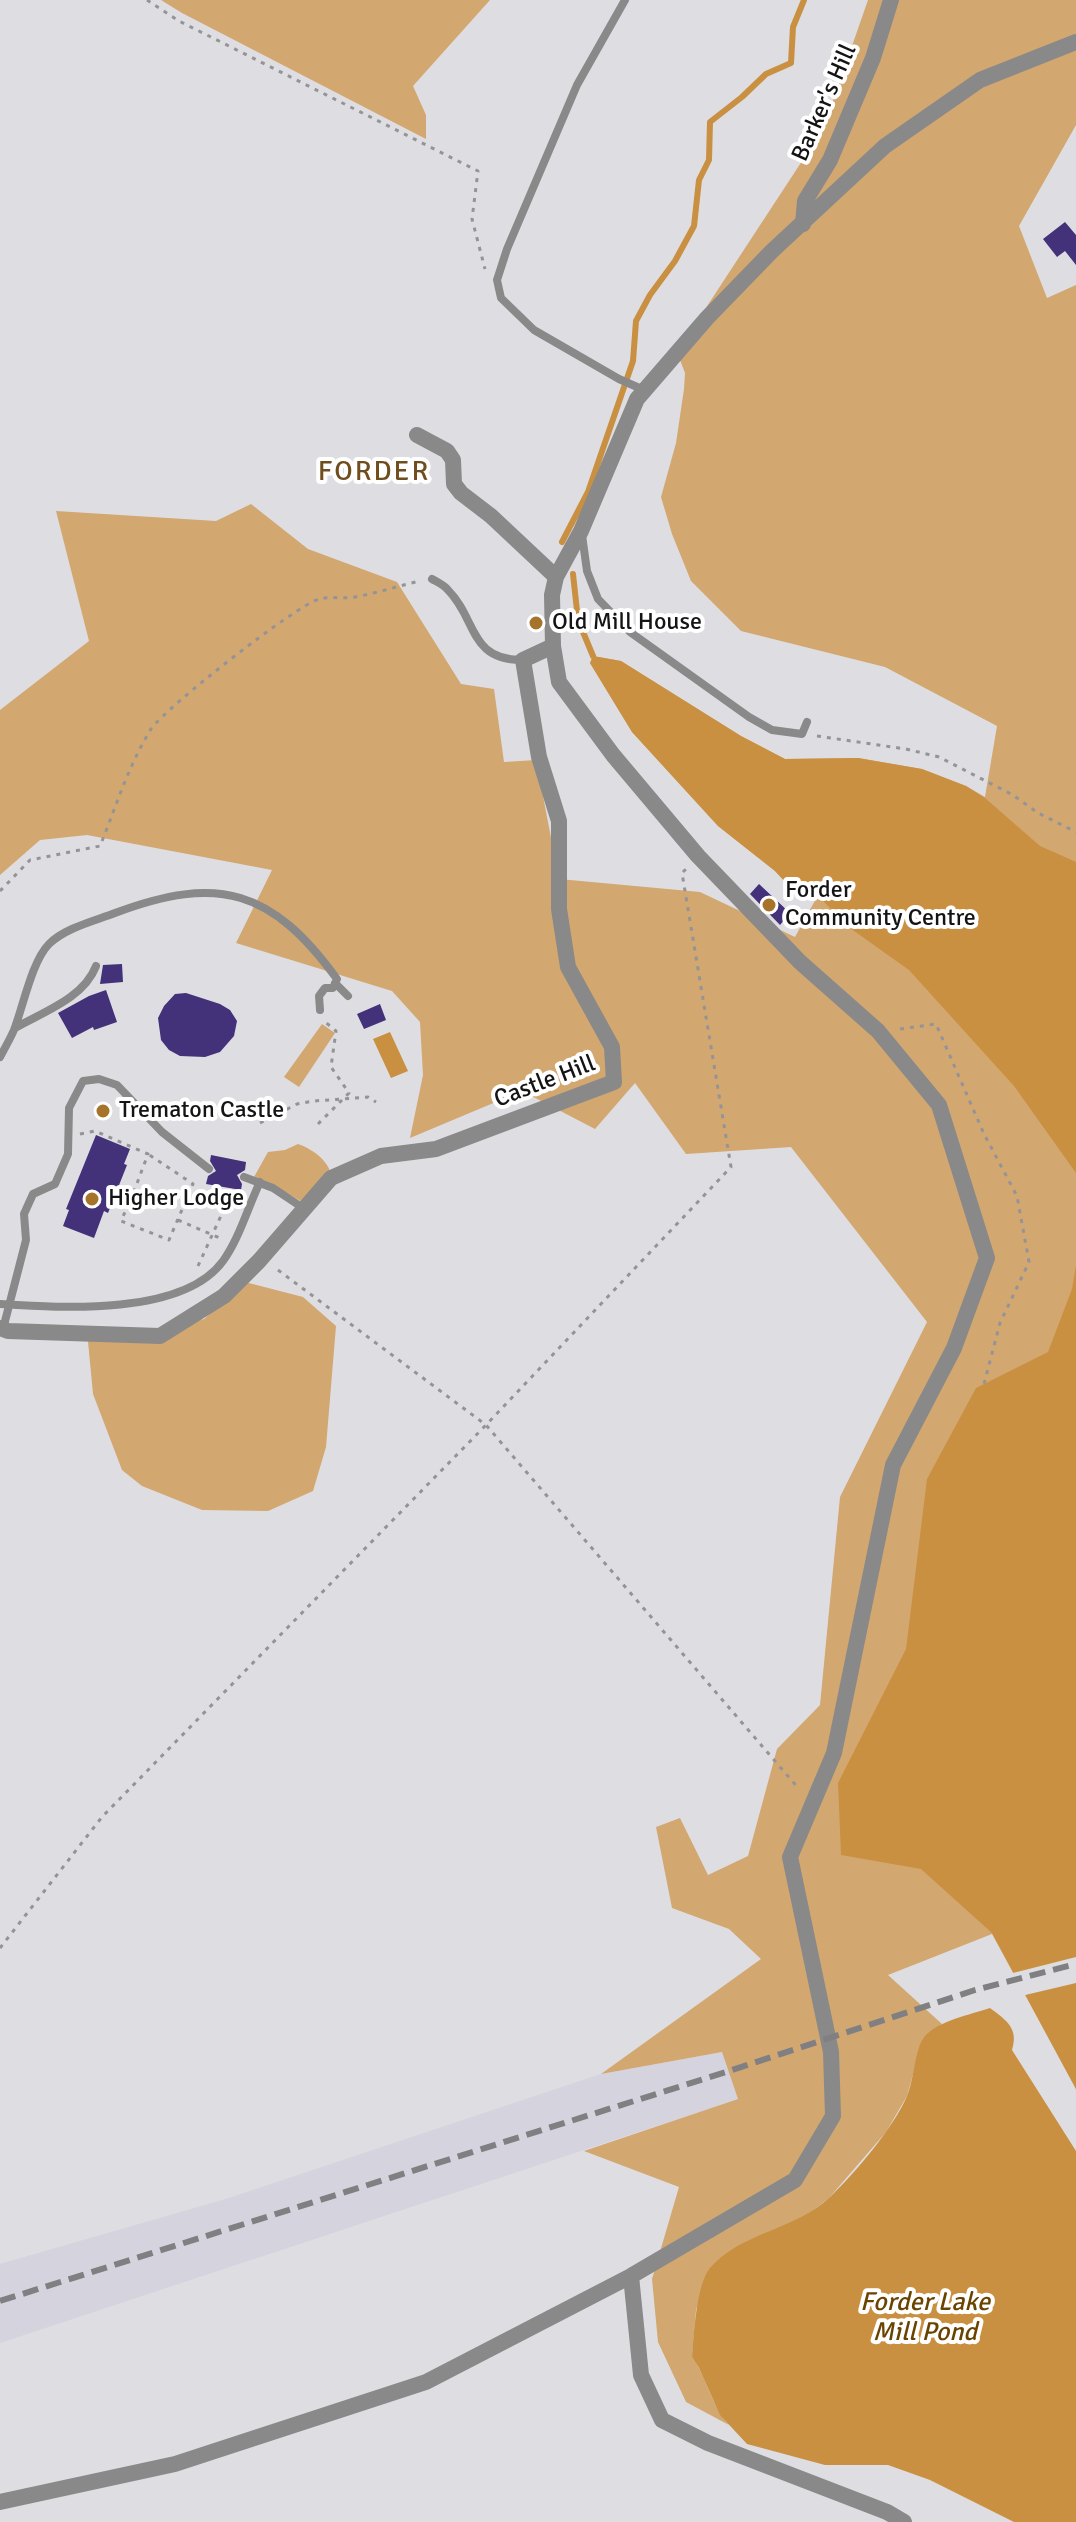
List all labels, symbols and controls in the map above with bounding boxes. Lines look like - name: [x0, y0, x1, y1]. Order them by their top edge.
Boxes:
- street label: Barker's Hill: [786, 40, 864, 166]
- district label: FORDER: [318, 456, 430, 490]
- place label: Old Mill House: [552, 609, 702, 637]
- marker: Old Mill House: [527, 614, 545, 632]
- place label: Forder Community Centre: [785, 877, 976, 933]
- marker: Forder Community Centre: [760, 896, 778, 914]
- street label: Castle Hill: [490, 1050, 600, 1114]
- place label: Trematon Castle: [119, 1097, 284, 1125]
- marker: Trematon Castle: [94, 1102, 112, 1120]
- place label: Higher Lodge: [108, 1185, 244, 1213]
- marker: Higher Lodge: [83, 1190, 101, 1208]
- water label: Forder Lake Mill Pond: [860, 2287, 990, 2348]

